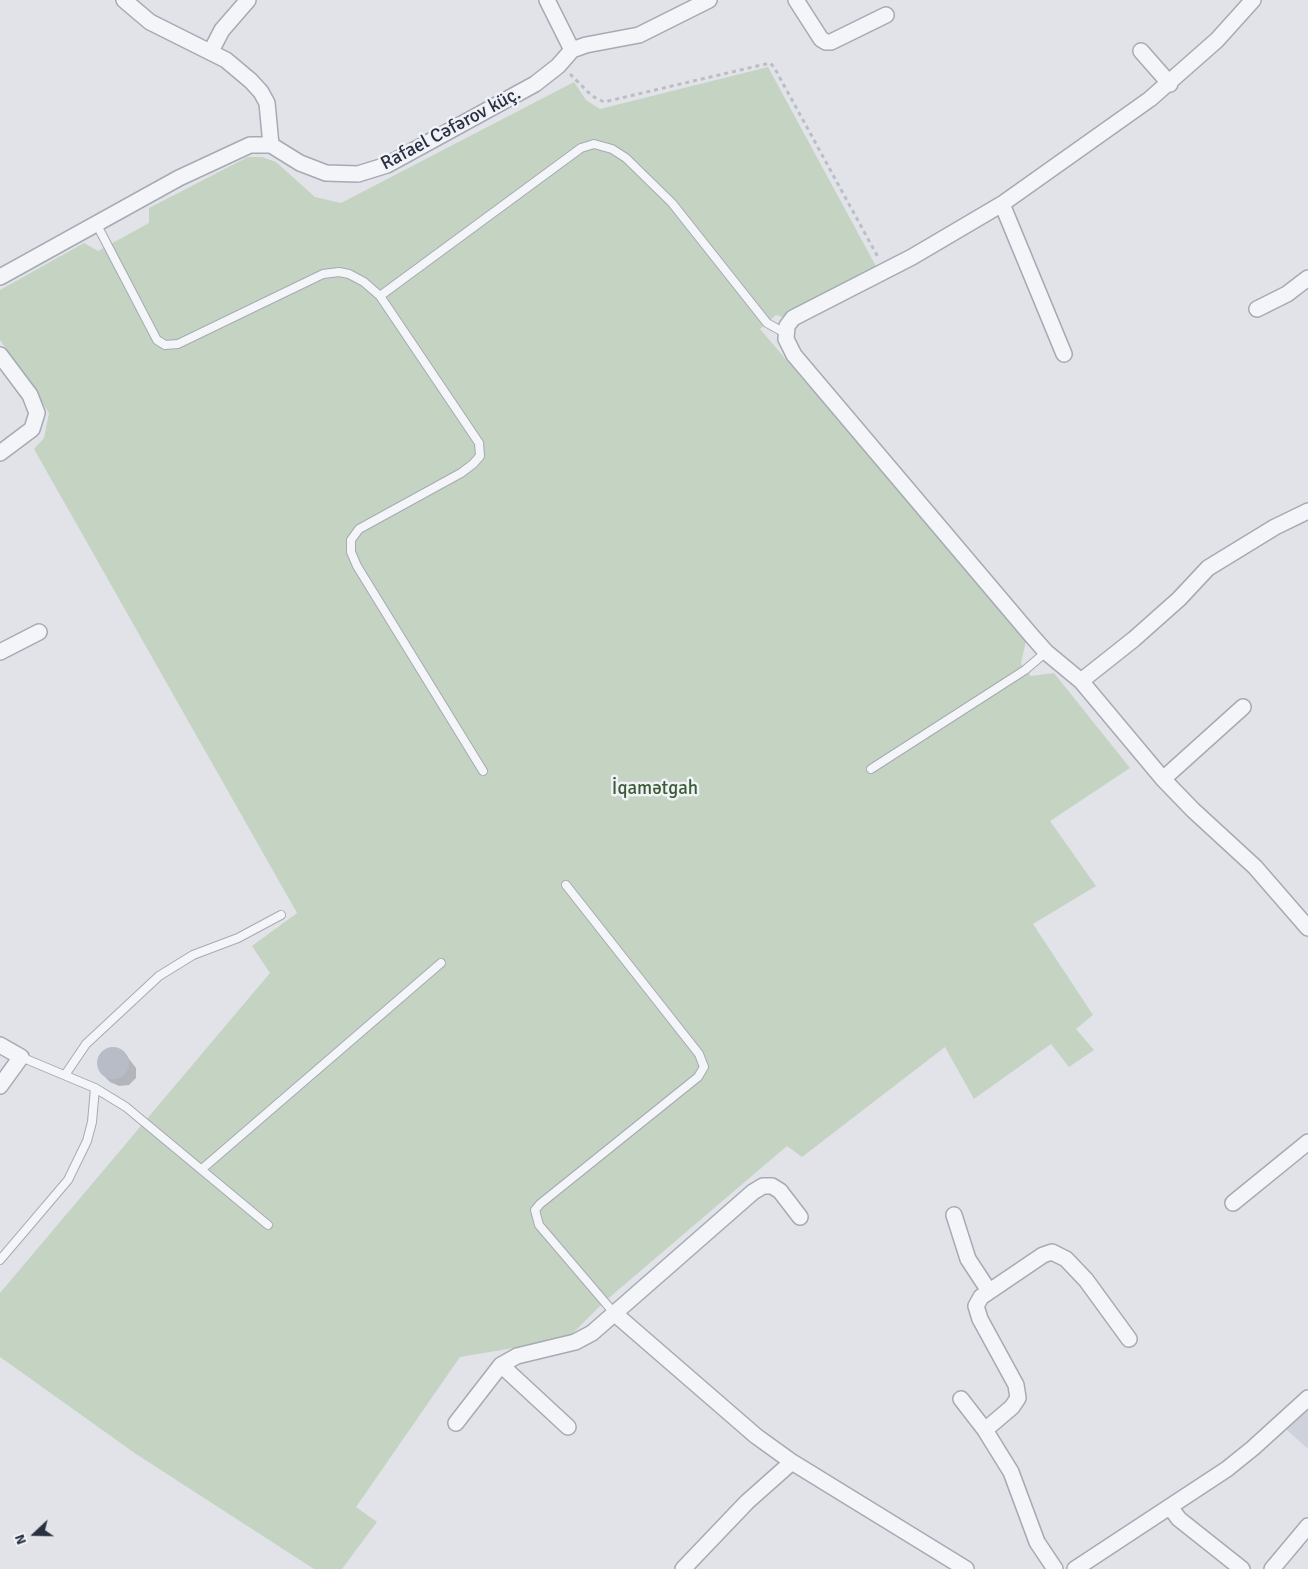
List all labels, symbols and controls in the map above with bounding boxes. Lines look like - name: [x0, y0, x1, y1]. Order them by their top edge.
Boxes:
- street label: Rafael Cəfərov küç.: [377, 82, 525, 176]
- park label: İqamətgah: [612, 778, 698, 800]
- north arrow: [10, 1509, 60, 1559]
- text: N: [11, 1532, 30, 1547]

